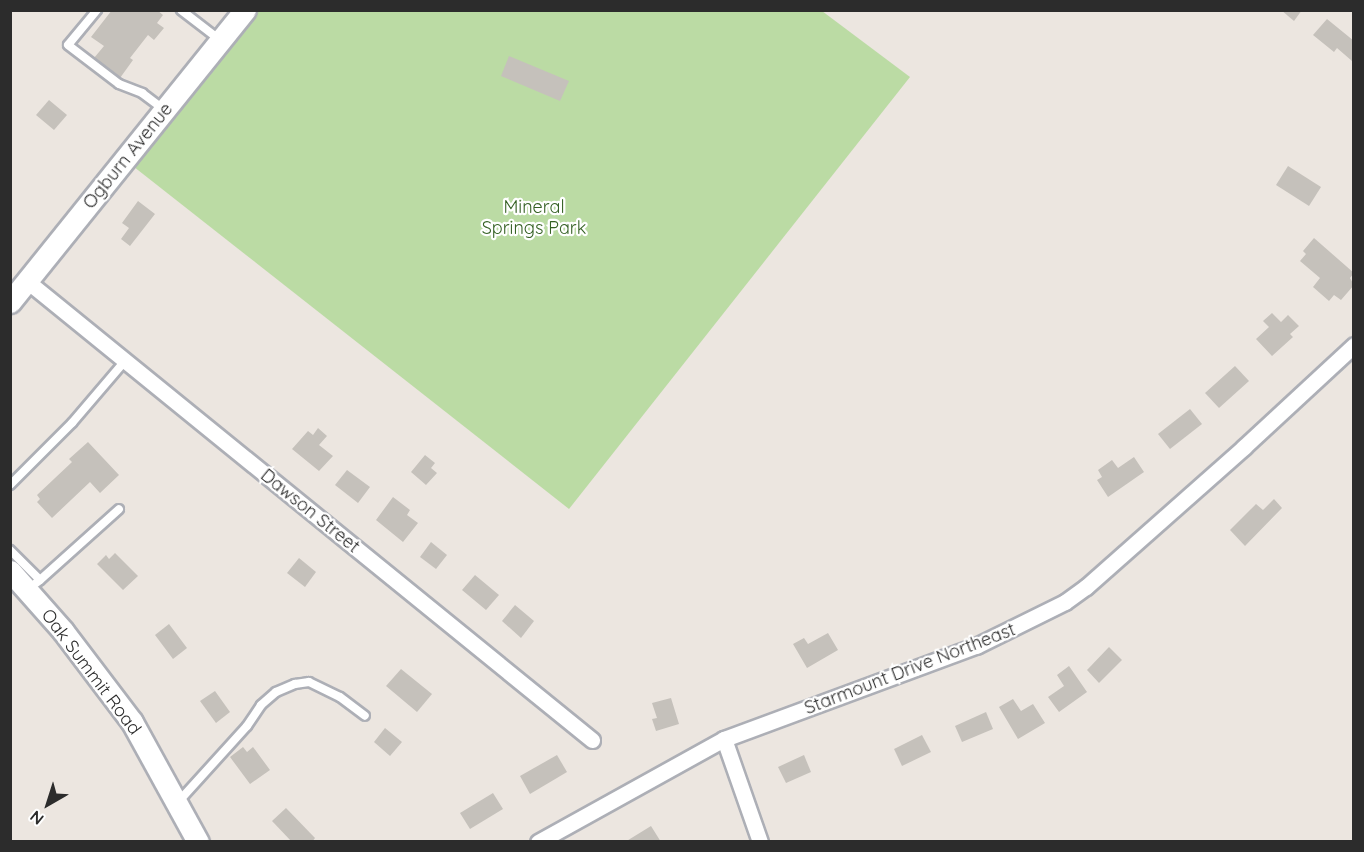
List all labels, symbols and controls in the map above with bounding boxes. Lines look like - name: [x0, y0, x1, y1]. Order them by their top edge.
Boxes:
- street label: Ogburn Avenue: [79, 99, 177, 213]
- park label: Mineral Springs Park: [482, 197, 586, 240]
- street label: Dawson Street: [256, 465, 364, 557]
- street label: Oak Summit Road: [37, 605, 145, 739]
- street label: Starmount Drive Northeast: [801, 619, 1019, 719]
- north arrow: [18, 774, 78, 834]
- text: N: [26, 807, 48, 829]

